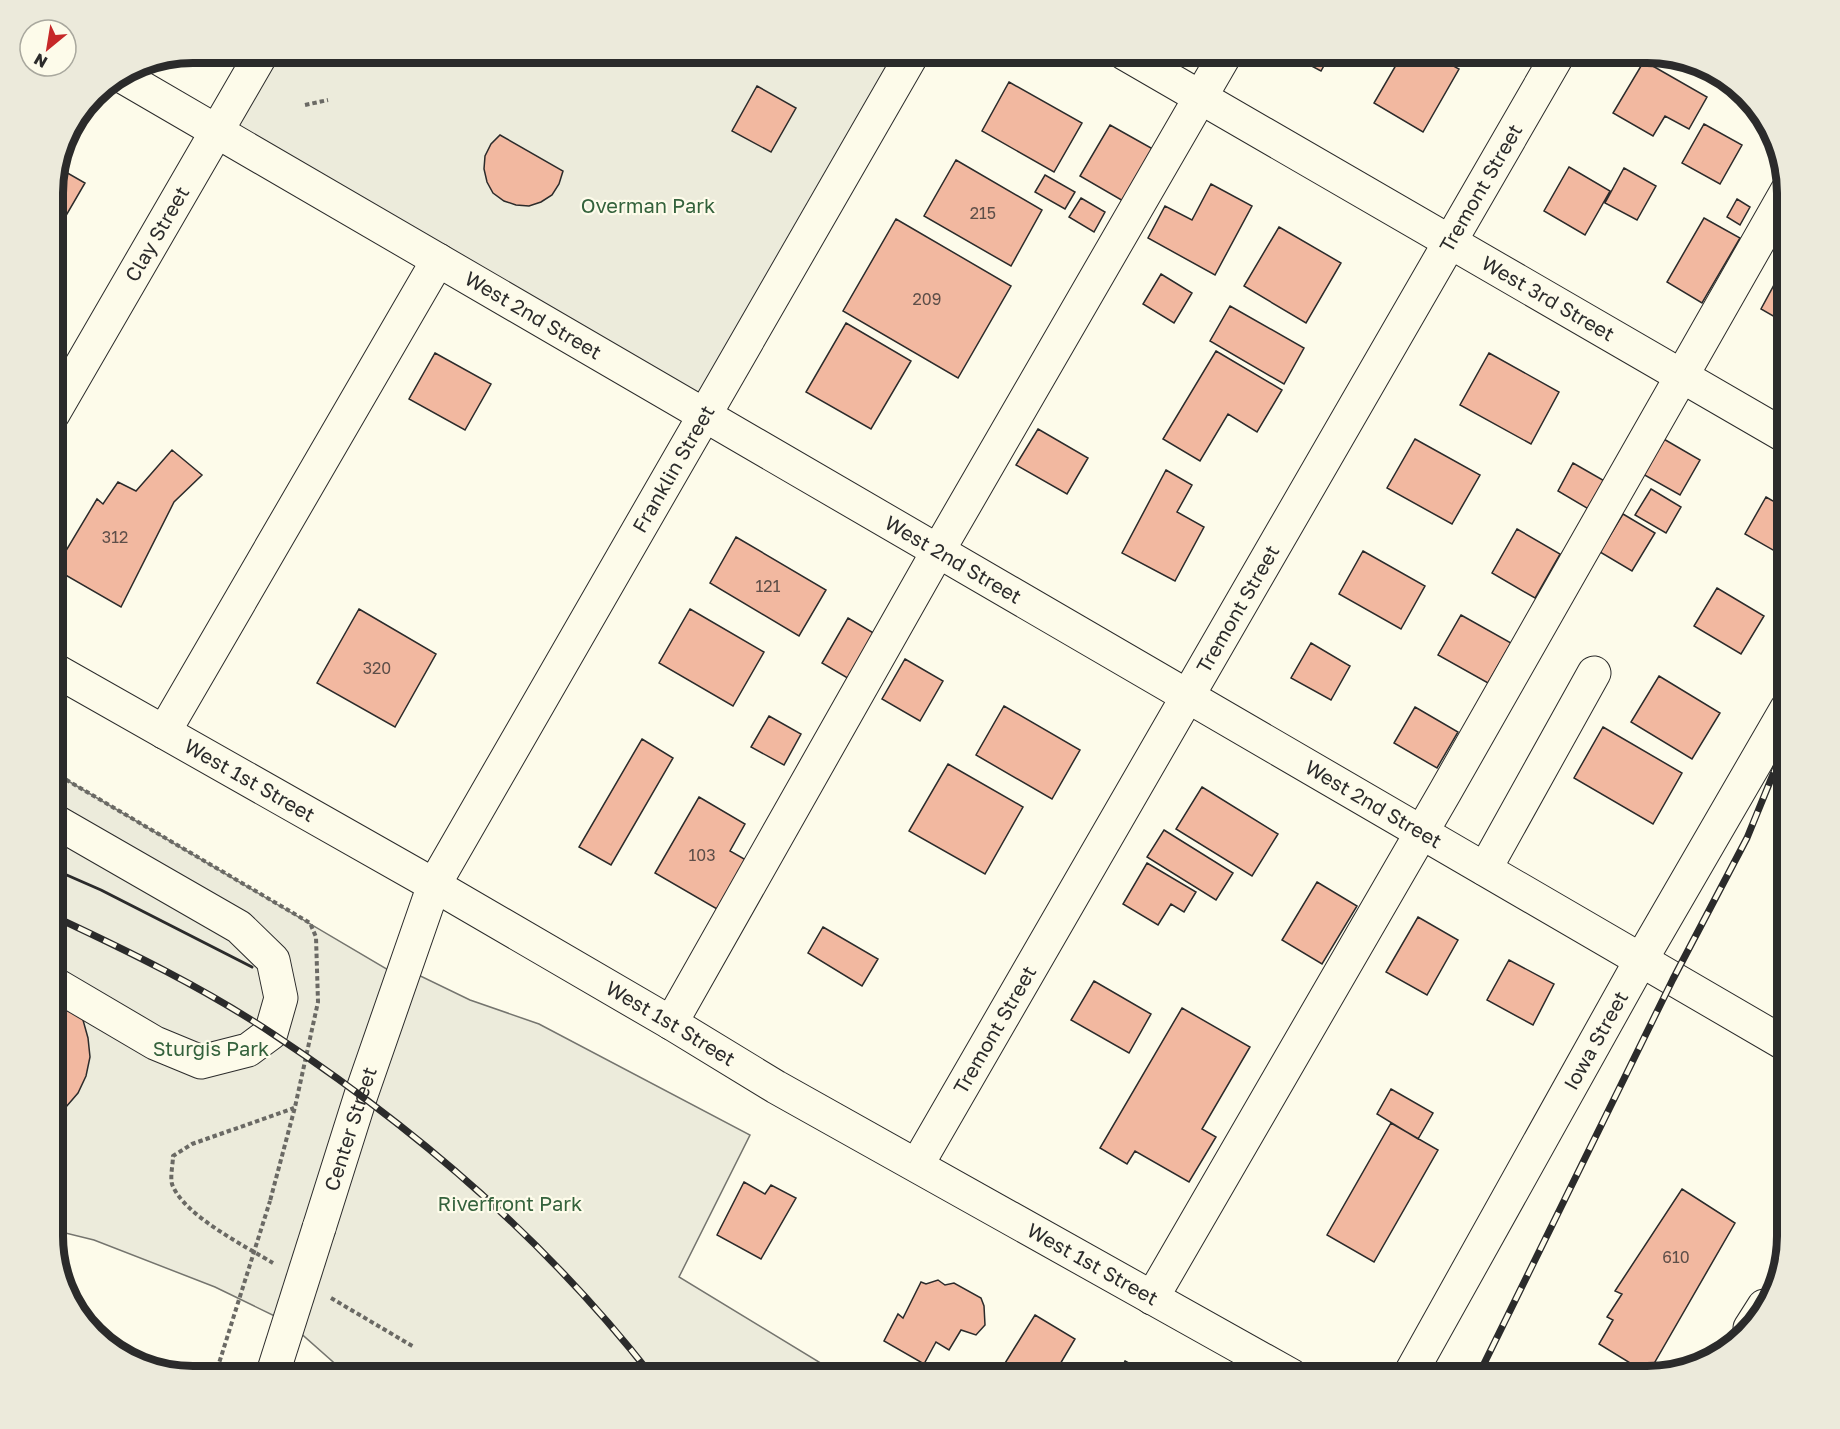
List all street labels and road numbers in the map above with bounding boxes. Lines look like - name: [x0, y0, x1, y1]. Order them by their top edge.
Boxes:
- street label: Tremont Street: [1434, 119, 1526, 256]
- street label: Clay Street: [119, 181, 193, 286]
- street label: West 3rd Street: [1478, 250, 1619, 346]
- street label: West 2nd Street: [461, 265, 606, 364]
- street label: Franklin Street: [627, 401, 719, 536]
- street label: West 2nd Street: [881, 510, 1026, 608]
- street label: Tremont Street: [1191, 540, 1283, 677]
- street label: West 1st Street: [181, 733, 320, 826]
- street label: West 2nd Street: [1301, 754, 1446, 853]
- street label: Tremont Street: [948, 961, 1040, 1098]
- street label: West 1st Street: [602, 975, 740, 1070]
- street label: Iowa Street: [1558, 987, 1632, 1094]
- street label: Center Street: [319, 1063, 381, 1194]
- street label: West 1st Street: [1023, 1217, 1163, 1310]

